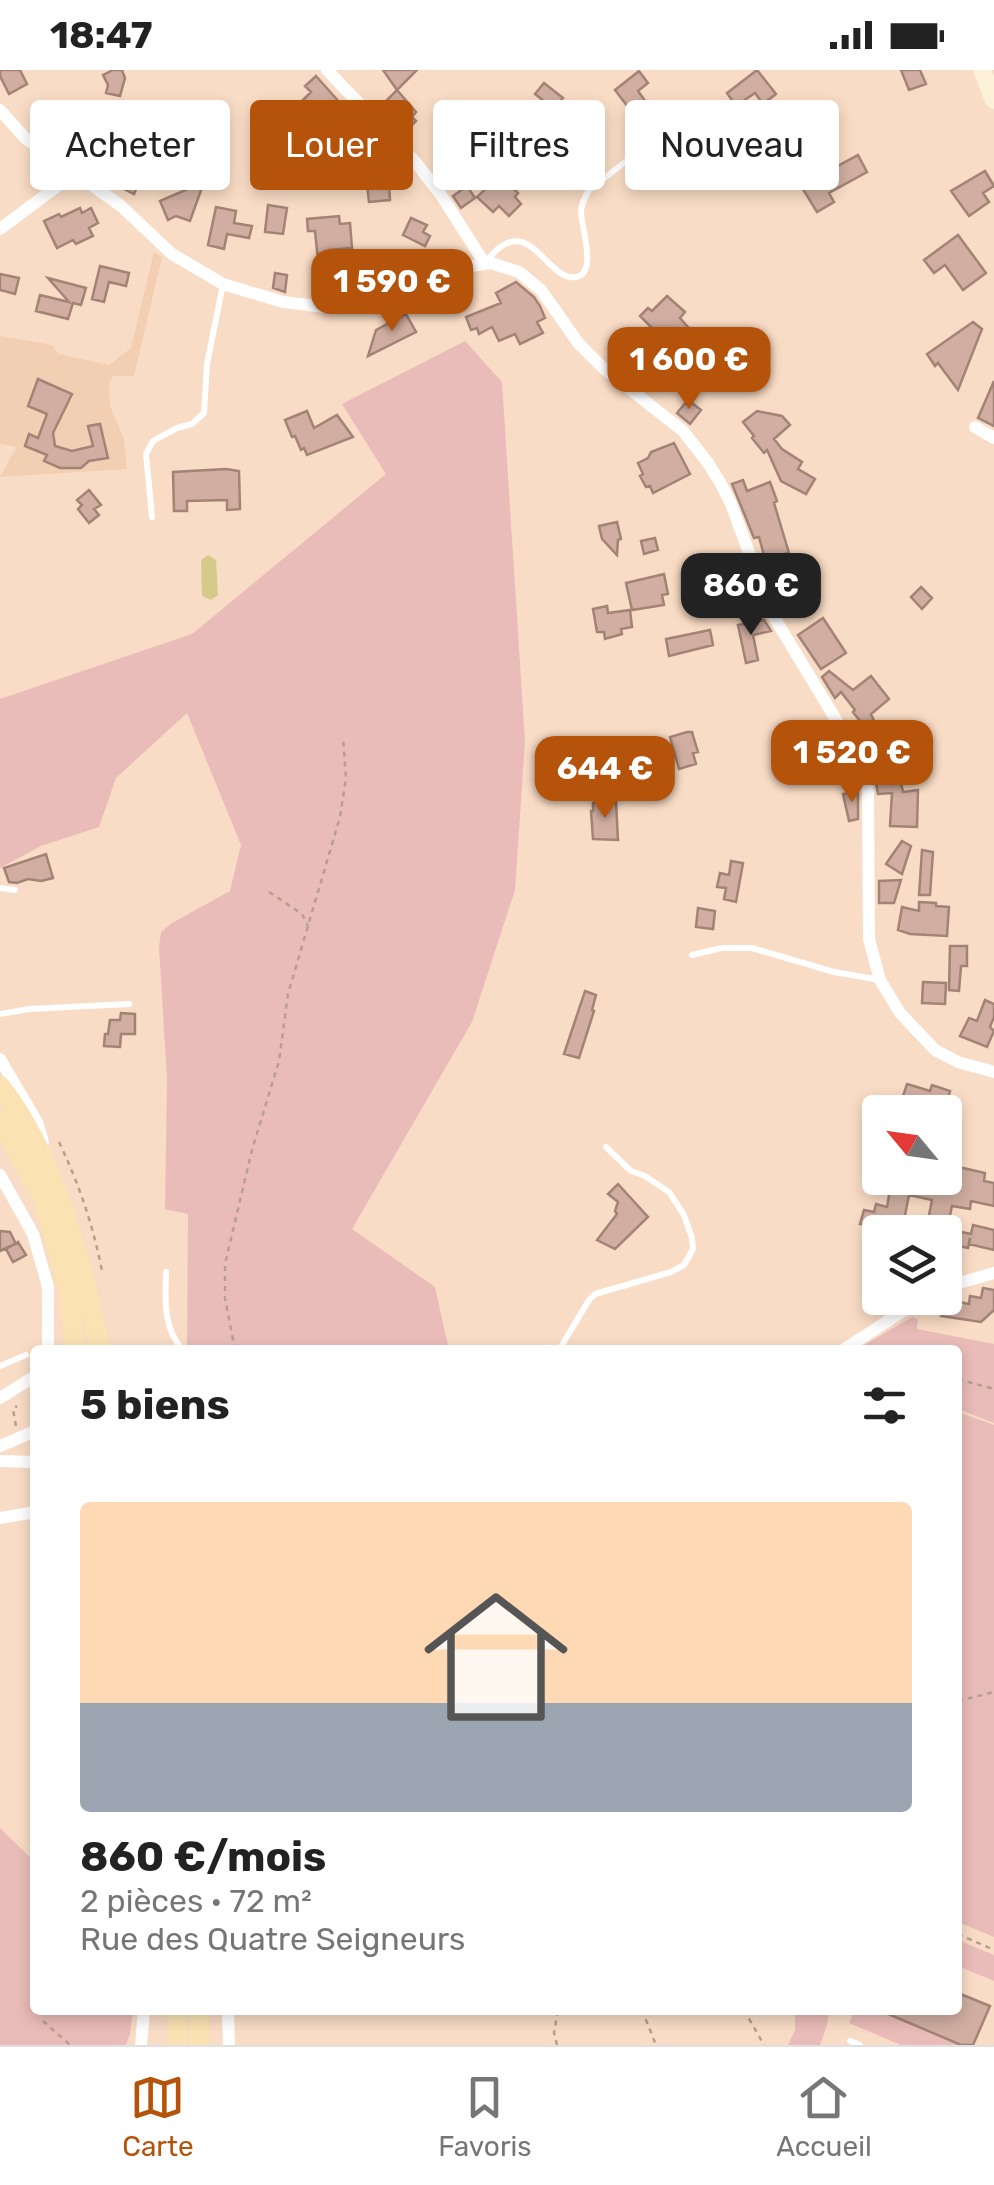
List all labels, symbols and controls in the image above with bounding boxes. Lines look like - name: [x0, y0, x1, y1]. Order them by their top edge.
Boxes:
- text: 18:47: [50, 12, 153, 58]
- chip: Acheter: [30, 100, 230, 190]
- chip: Louer: [250, 100, 413, 190]
- chip: Filtres: [433, 100, 605, 190]
- chip: Nouveau: [625, 100, 839, 190]
- pin: 1 590 €: [300, 249, 484, 334]
- text: 1 590 €: [333, 262, 451, 300]
- pin: 1 600 €: [597, 327, 781, 412]
- text: 1 600 €: [629, 340, 749, 378]
- pin: 860 €: [681, 553, 821, 638]
- text: 860 €: [703, 566, 799, 604]
- pin: 1 520 €: [760, 720, 944, 805]
- text: 1 520 €: [793, 733, 911, 771]
- pin: 644 €: [535, 736, 675, 821]
- text: 644 €: [557, 749, 653, 787]
- north arrow: [862, 1095, 962, 1195]
- map controls: [862, 1095, 962, 1315]
- button: layers: [862, 1215, 962, 1315]
- icon: filters: [857, 1378, 912, 1433]
- text: 5 biens: [80, 1380, 230, 1430]
- icon: home: [406, 1567, 586, 1747]
- text: 860 €/mois: [80, 1832, 326, 1882]
- text: 2 pièces · 72 m²: [80, 1882, 312, 1920]
- text: Rue des Quatre Seigneurs: [80, 1920, 465, 1958]
- tab: Carte: [122, 2070, 194, 2163]
- tab: Favoris: [438, 2070, 532, 2163]
- tab: Accueil: [776, 2070, 872, 2163]

